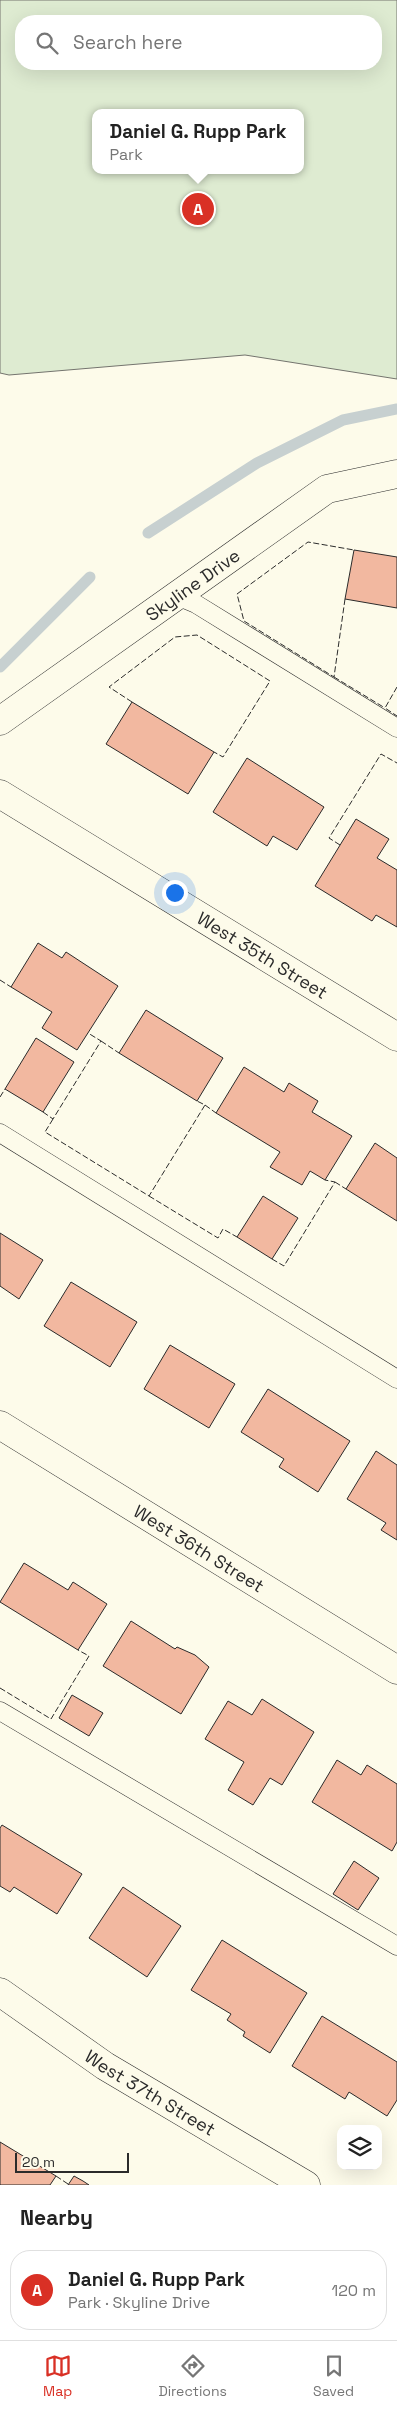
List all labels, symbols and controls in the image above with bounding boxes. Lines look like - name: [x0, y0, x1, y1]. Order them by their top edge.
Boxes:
- search box: [15, 15, 382, 70]
- icon: search: [33, 29, 61, 57]
- text: Search here: [73, 30, 183, 55]
- popup: [92, 109, 304, 174]
- text: Daniel G. Rupp Park: [109, 119, 287, 144]
- text: Park: [109, 144, 143, 165]
- pin: A: [182, 190, 214, 228]
- street label: Skyline Drive: [141, 543, 244, 626]
- your location: [162, 880, 188, 906]
- street label: West 35th Street: [193, 906, 332, 1004]
- street label: West 36th Street: [130, 1499, 269, 1597]
- street label: West 37th Street: [81, 2044, 220, 2140]
- map controls: [337, 2125, 382, 2170]
- button: layers: [337, 2125, 382, 2170]
- scale bar: [15, 2150, 129, 2173]
- text: 20 m: [22, 2153, 55, 2171]
- text: Nearby: [20, 2204, 93, 2231]
- text: Daniel G. Rupp Park: [68, 2267, 245, 2292]
- text: A: [32, 2280, 42, 2301]
- text: 120 m: [332, 2280, 376, 2301]
- text: Park · Skyline Drive: [68, 2292, 210, 2313]
- tab: Map: [43, 2352, 72, 2400]
- tab: Directions: [158, 2352, 227, 2400]
- tab: Saved: [313, 2352, 354, 2400]

